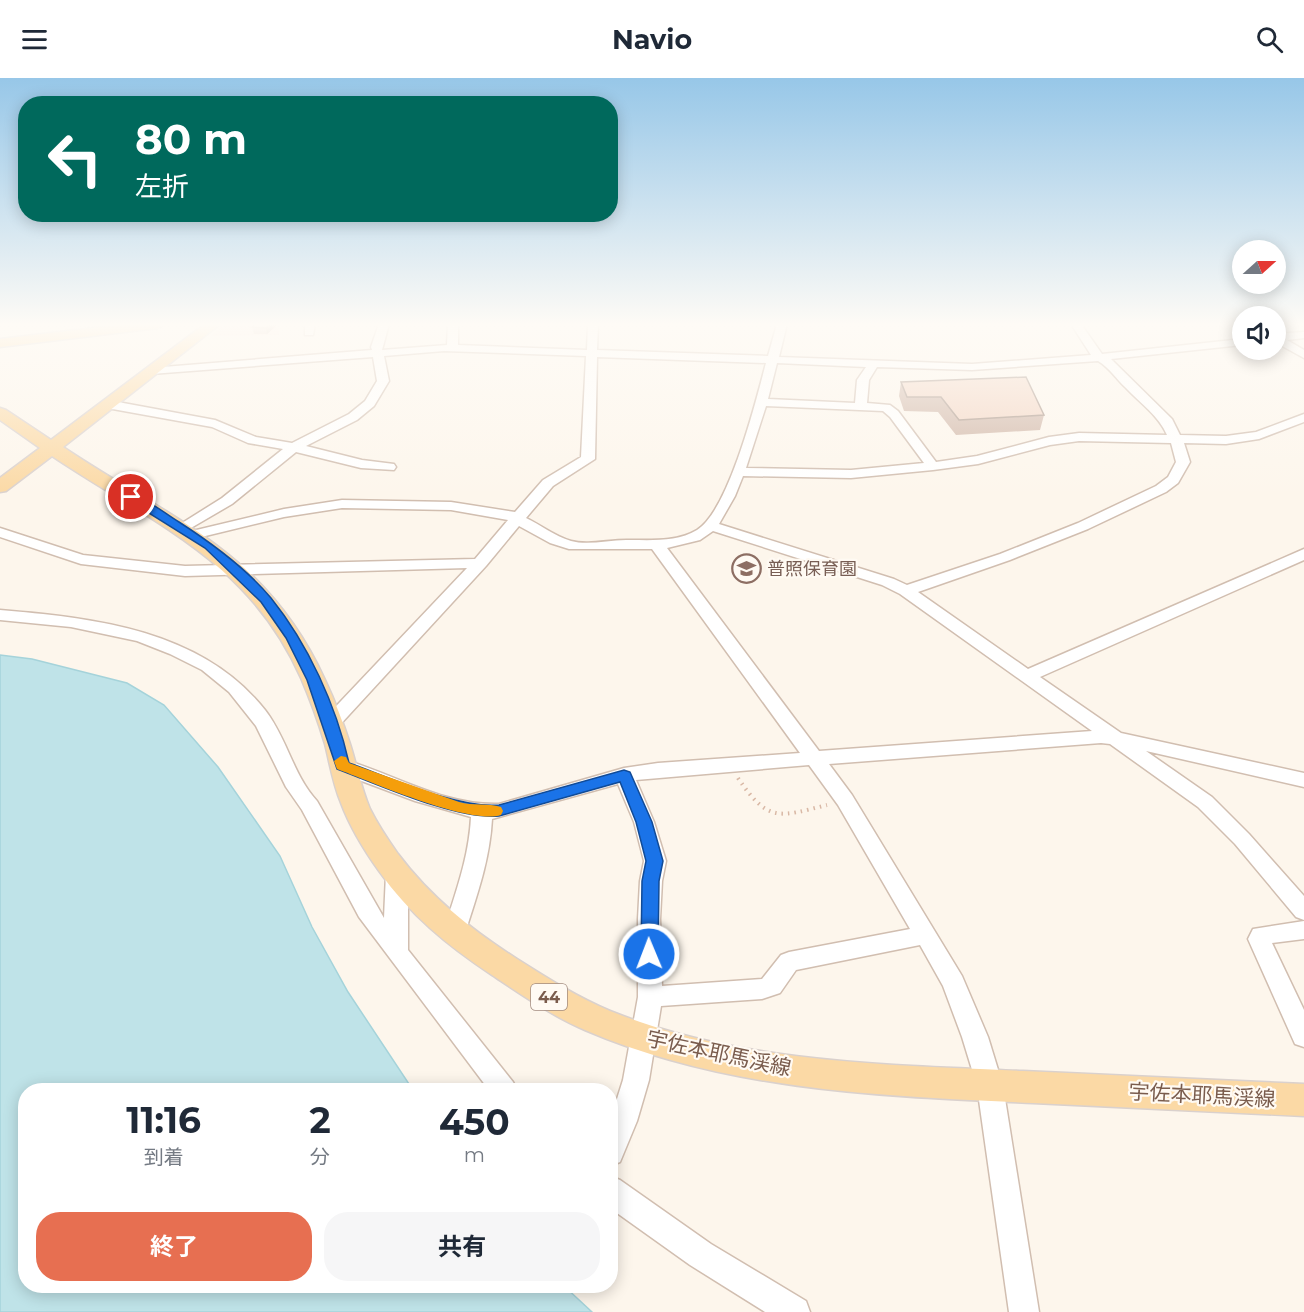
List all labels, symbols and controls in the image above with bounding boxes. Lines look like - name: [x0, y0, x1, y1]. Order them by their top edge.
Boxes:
- icon: menu: [18, 23, 51, 56]
- text: Navio: [612, 23, 692, 56]
- icon: search: [1253, 23, 1286, 56]
- text: 80 m: [135, 113, 247, 165]
- icon: left: [36, 120, 114, 198]
- text: 左折: [135, 170, 189, 203]
- north arrow: [1232, 240, 1286, 294]
- map controls: [1232, 240, 1286, 360]
- button: sound: [1232, 306, 1286, 360]
- pin: [105, 471, 156, 522]
- icon: arrive: [114, 480, 147, 513]
- school or university icon: 普照保育園: [730, 553, 762, 585]
- place label: 普照保育園: [767, 558, 857, 580]
- position arrow: [617, 922, 681, 986]
- road number: 44: [531, 984, 567, 1010]
- street label: 宇佐本耶馬渓線: [645, 1025, 793, 1081]
- street label: 宇佐本耶馬渓線: [1128, 1079, 1276, 1111]
- text: 11:16: [126, 1098, 201, 1142]
- text: 2: [309, 1098, 331, 1142]
- text: 450: [439, 1100, 510, 1144]
- text: m: [464, 1143, 485, 1167]
- text: 到着: [144, 1145, 184, 1169]
- text: 分: [310, 1145, 330, 1169]
- button: 終了: [36, 1212, 312, 1281]
- button: 共有: [324, 1212, 600, 1281]

